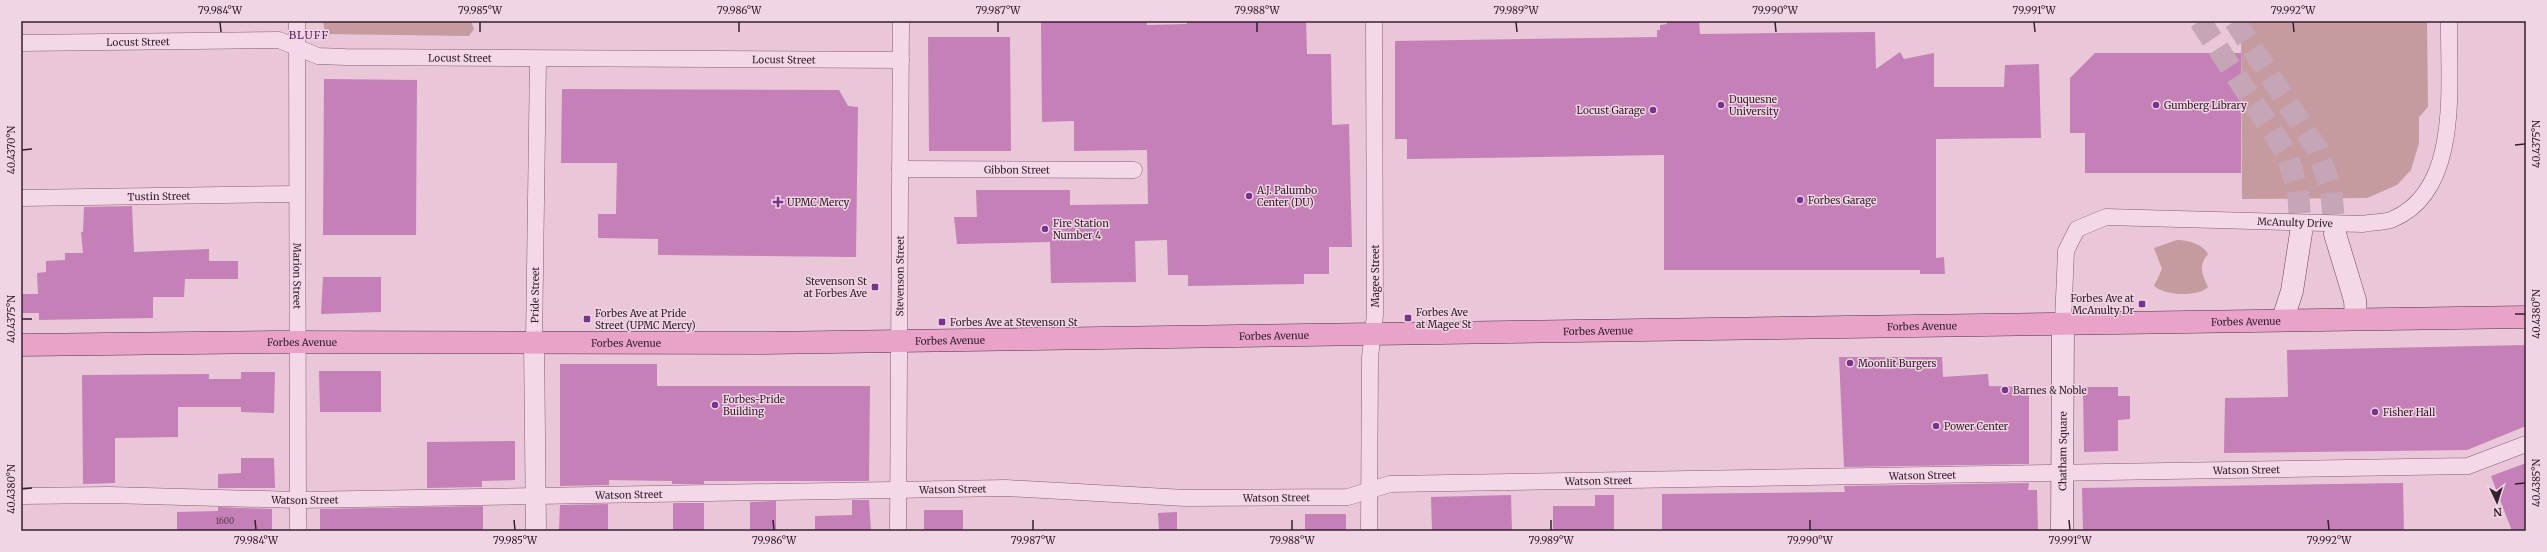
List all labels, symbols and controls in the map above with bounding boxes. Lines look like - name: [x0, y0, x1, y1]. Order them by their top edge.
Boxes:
- text: 79.984°W: [198, 4, 243, 17]
- text: 79.985°W: [458, 4, 503, 17]
- text: 79.986°W: [717, 4, 762, 17]
- text: 79.987°W: [976, 4, 1021, 17]
- text: 79.988°W: [1235, 4, 1280, 17]
- text: 79.989°W: [1494, 4, 1539, 17]
- text: 79.990°W: [1752, 4, 1799, 17]
- text: 79.991°W: [2013, 4, 2056, 17]
- text: 79.992°W: [2271, 4, 2316, 17]
- district label: BLUFF: [289, 28, 329, 42]
- street label: Locust Street: [106, 35, 170, 49]
- street label: Locust Street: [428, 51, 492, 65]
- street label: Locust Street: [752, 53, 816, 67]
- place label: Duquesne University: [1729, 93, 1779, 118]
- place label: Gumberg Library: [2164, 99, 2247, 112]
- marker: Duquesne University: [1716, 100, 1726, 110]
- marker: Gumberg Library: [2151, 100, 2161, 110]
- place label: Locust Garage: [1577, 104, 1645, 117]
- marker: Locust Garage: [1648, 105, 1658, 115]
- text: 40.4375°N: [2530, 120, 2543, 168]
- text: 40.4370°N: [5, 125, 18, 174]
- street label: Gibbon Street: [984, 163, 1050, 177]
- place label: A.J. Palumbo Center (DU): [1256, 184, 1317, 209]
- street label: Tustin Street: [127, 190, 191, 203]
- marker: A.J. Palumbo Center (DU): [1244, 191, 1254, 201]
- place label: Forbes Garage: [1808, 194, 1876, 207]
- marker: Forbes Garage: [1795, 195, 1805, 205]
- marker: UPMC Mercy: [772, 196, 784, 208]
- place label: UPMC Mercy: [787, 196, 850, 209]
- street label: McAnulty Drive: [2257, 215, 2333, 230]
- place label: Fire Station Number 4: [1053, 217, 1109, 242]
- marker: Fire Station Number 4: [1040, 224, 1050, 234]
- street label: Stevenson Street: [893, 235, 907, 316]
- street label: Marion Street: [290, 243, 304, 309]
- street label: Magee Street: [1369, 245, 1382, 307]
- street label: Pride Street: [528, 267, 542, 323]
- place label: Stevenson St at Forbes Ave: [803, 275, 867, 300]
- marker: Stevenson St at Forbes Ave: [870, 282, 880, 292]
- text: 40.4380°N: [2530, 289, 2543, 339]
- place label: Forbes Ave at McAnulty Dr: [2070, 292, 2134, 317]
- text: 40.4375°N: [5, 295, 18, 343]
- marker: Forbes Ave at McAnulty Dr: [2137, 299, 2147, 309]
- place label: Forbes Ave at Magee St: [1416, 306, 1472, 331]
- place label: Forbes Ave at Pride Street (UPMC Mercy): [595, 307, 695, 332]
- marker: Forbes Ave at Magee St: [1403, 313, 1413, 323]
- marker: Forbes Ave at Pride Street (UPMC Mercy): [582, 314, 592, 324]
- street label: Forbes Avenue: [2211, 315, 2281, 329]
- place label: Forbes Ave at Stevenson St: [950, 316, 1078, 329]
- marker: Forbes Ave at Stevenson St: [937, 317, 947, 327]
- street label: Forbes Avenue: [1887, 319, 1957, 333]
- street label: Forbes Avenue: [1563, 324, 1633, 338]
- street label: Forbes Avenue: [1239, 329, 1309, 343]
- street label: Forbes Avenue: [915, 334, 985, 348]
- street label: Forbes Avenue: [267, 336, 337, 349]
- street label: Forbes Avenue: [591, 337, 661, 350]
- place label: Moonlit Burgers: [1858, 357, 1937, 370]
- marker: Moonlit Burgers: [1845, 358, 1855, 368]
- place label: Barnes & Noble: [2013, 384, 2087, 397]
- marker: Barnes & Noble: [2000, 385, 2010, 395]
- place label: Forbes-Pride Building: [723, 393, 785, 418]
- marker: Forbes-Pride Building: [710, 400, 720, 410]
- place label: Fisher Hall: [2383, 406, 2435, 419]
- marker: Fisher Hall: [2370, 407, 2380, 417]
- street label: Chatham Square: [2056, 411, 2070, 491]
- place label: Power Center: [1944, 420, 2009, 433]
- marker: Power Center: [1931, 421, 1941, 431]
- text: 40.4385°N: [2530, 459, 2543, 507]
- street label: Watson Street: [2212, 463, 2280, 477]
- text: 40.4380°N: [5, 464, 18, 514]
- street label: Watson Street: [1888, 469, 1956, 483]
- street label: Watson Street: [1564, 474, 1632, 488]
- street label: Watson Street: [918, 482, 987, 496]
- north arrow: [2477, 482, 2517, 522]
- street label: Watson Street: [594, 488, 663, 502]
- street label: Watson Street: [1242, 491, 1310, 505]
- street label: Watson Street: [270, 493, 339, 507]
- text: N: [2493, 505, 2503, 519]
- house number: 1600: [216, 516, 234, 526]
- text: 79.984°W: [234, 534, 279, 547]
- text: 79.985°W: [493, 534, 538, 547]
- text: 79.986°W: [752, 534, 797, 547]
- text: 79.987°W: [1011, 534, 1056, 547]
- text: 79.988°W: [1270, 534, 1315, 547]
- text: 79.989°W: [1529, 534, 1574, 547]
- text: 79.990°W: [1787, 534, 1834, 547]
- text: 79.991°W: [2049, 534, 2092, 547]
- text: 79.992°W: [2307, 534, 2352, 547]

